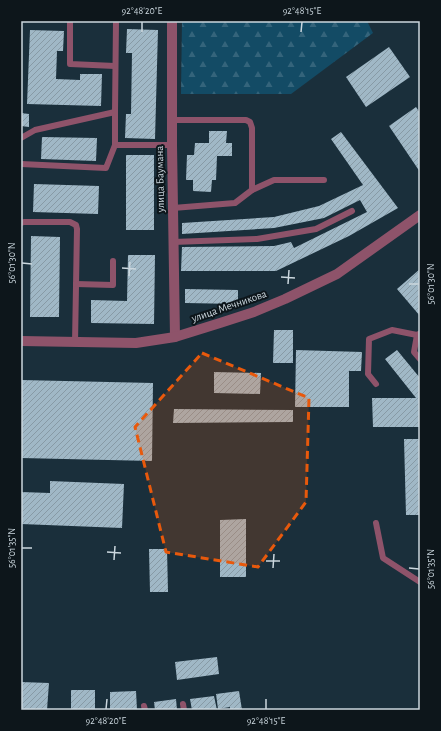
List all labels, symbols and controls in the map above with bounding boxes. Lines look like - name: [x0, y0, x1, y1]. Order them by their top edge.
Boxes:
- text: 92°48'20"E: [122, 6, 163, 16]
- text: 92°48'15"E: [283, 6, 321, 16]
- street label: улица Баумана: [154, 146, 166, 213]
- text: 56°01'30"N: [7, 242, 17, 284]
- text: 56°01'30"N: [426, 263, 436, 305]
- street label: улица Мечникова: [189, 288, 268, 324]
- text: 56°01'35"N: [7, 528, 17, 568]
- text: 56°01'35"N: [426, 549, 436, 589]
- text: 92°48'20"E: [86, 716, 127, 726]
- text: 92°48'15"E: [247, 716, 285, 726]

